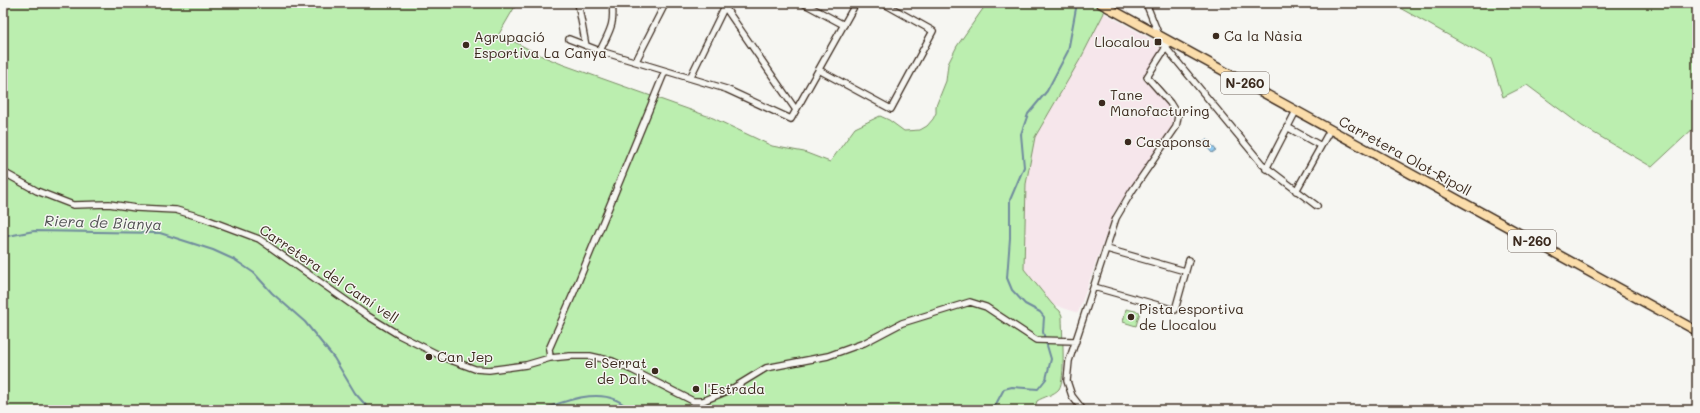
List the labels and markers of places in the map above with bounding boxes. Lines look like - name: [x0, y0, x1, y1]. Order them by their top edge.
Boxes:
- place label: Ca la Nàsia: [1224, 26, 1303, 45]
- place label: Agrupació Esportiva La Canya: [474, 27, 607, 62]
- marker: Ca la Nàsia: [1211, 31, 1221, 41]
- place label: Llocalou: [1094, 32, 1150, 51]
- marker: Llocalou: [1153, 37, 1163, 47]
- marker: Agrupació Esportiva La Canya: [461, 40, 471, 50]
- place label: Tane Manofacturing: [1110, 85, 1209, 120]
- marker: Tane Manofacturing: [1097, 98, 1107, 108]
- place label: Casaponsa: [1136, 132, 1210, 151]
- marker: Casaponsa: [1123, 137, 1133, 147]
- place label: Pista esportiva de Llocalou: [1139, 299, 1244, 334]
- marker: Pista esportiva de Llocalou: [1126, 312, 1136, 322]
- place label: Can Jep: [437, 347, 493, 366]
- marker: Can Jep: [424, 352, 434, 362]
- place label: el Serrat de Dalt: [585, 353, 647, 388]
- marker: el Serrat de Dalt: [650, 366, 660, 376]
- place label: l'Estrada: [704, 379, 765, 398]
- marker: l'Estrada: [691, 384, 701, 394]

